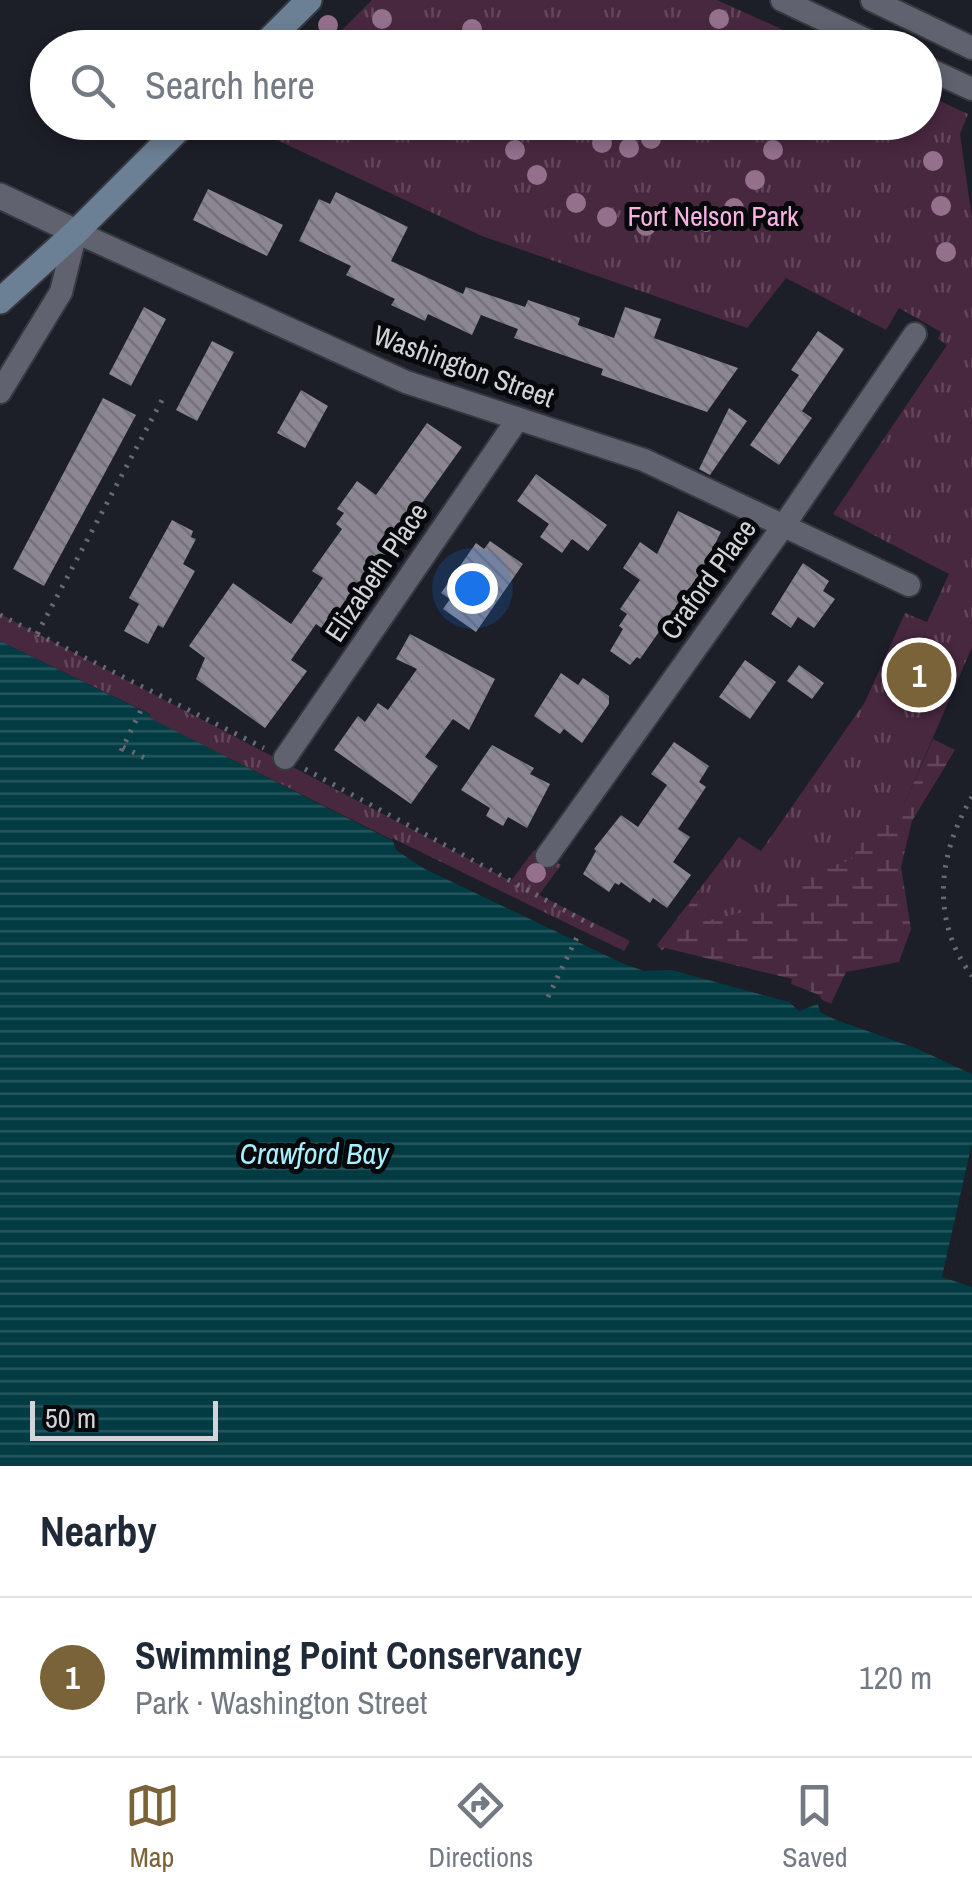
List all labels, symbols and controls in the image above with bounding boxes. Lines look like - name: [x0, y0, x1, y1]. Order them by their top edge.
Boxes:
- search box: [30, 30, 942, 140]
- icon: search: [65, 58, 120, 113]
- text: Search here: [145, 60, 315, 111]
- park label: Fort Nelson Park: [627, 197, 799, 235]
- street label: Washington Street: [369, 316, 559, 416]
- street label: Elizabeth Place: [316, 495, 436, 649]
- street label: Craford Place: [651, 511, 765, 647]
- your location: [447, 563, 498, 614]
- pin: 1: [886, 638, 952, 712]
- water label: Crawford Bay: [239, 1133, 390, 1173]
- scale bar: [30, 1396, 218, 1440]
- text: 50 m: [45, 1399, 96, 1437]
- text: Nearby: [40, 1503, 157, 1559]
- text: Swimming Point Conservancy: [135, 1630, 582, 1681]
- text: 1: [65, 1656, 80, 1699]
- text: 120 m: [859, 1656, 932, 1699]
- text: Park · Washington Street: [135, 1681, 427, 1724]
- tab: Map: [125, 1778, 180, 1876]
- tab: Directions: [429, 1778, 533, 1876]
- tab: Saved: [782, 1778, 847, 1876]

